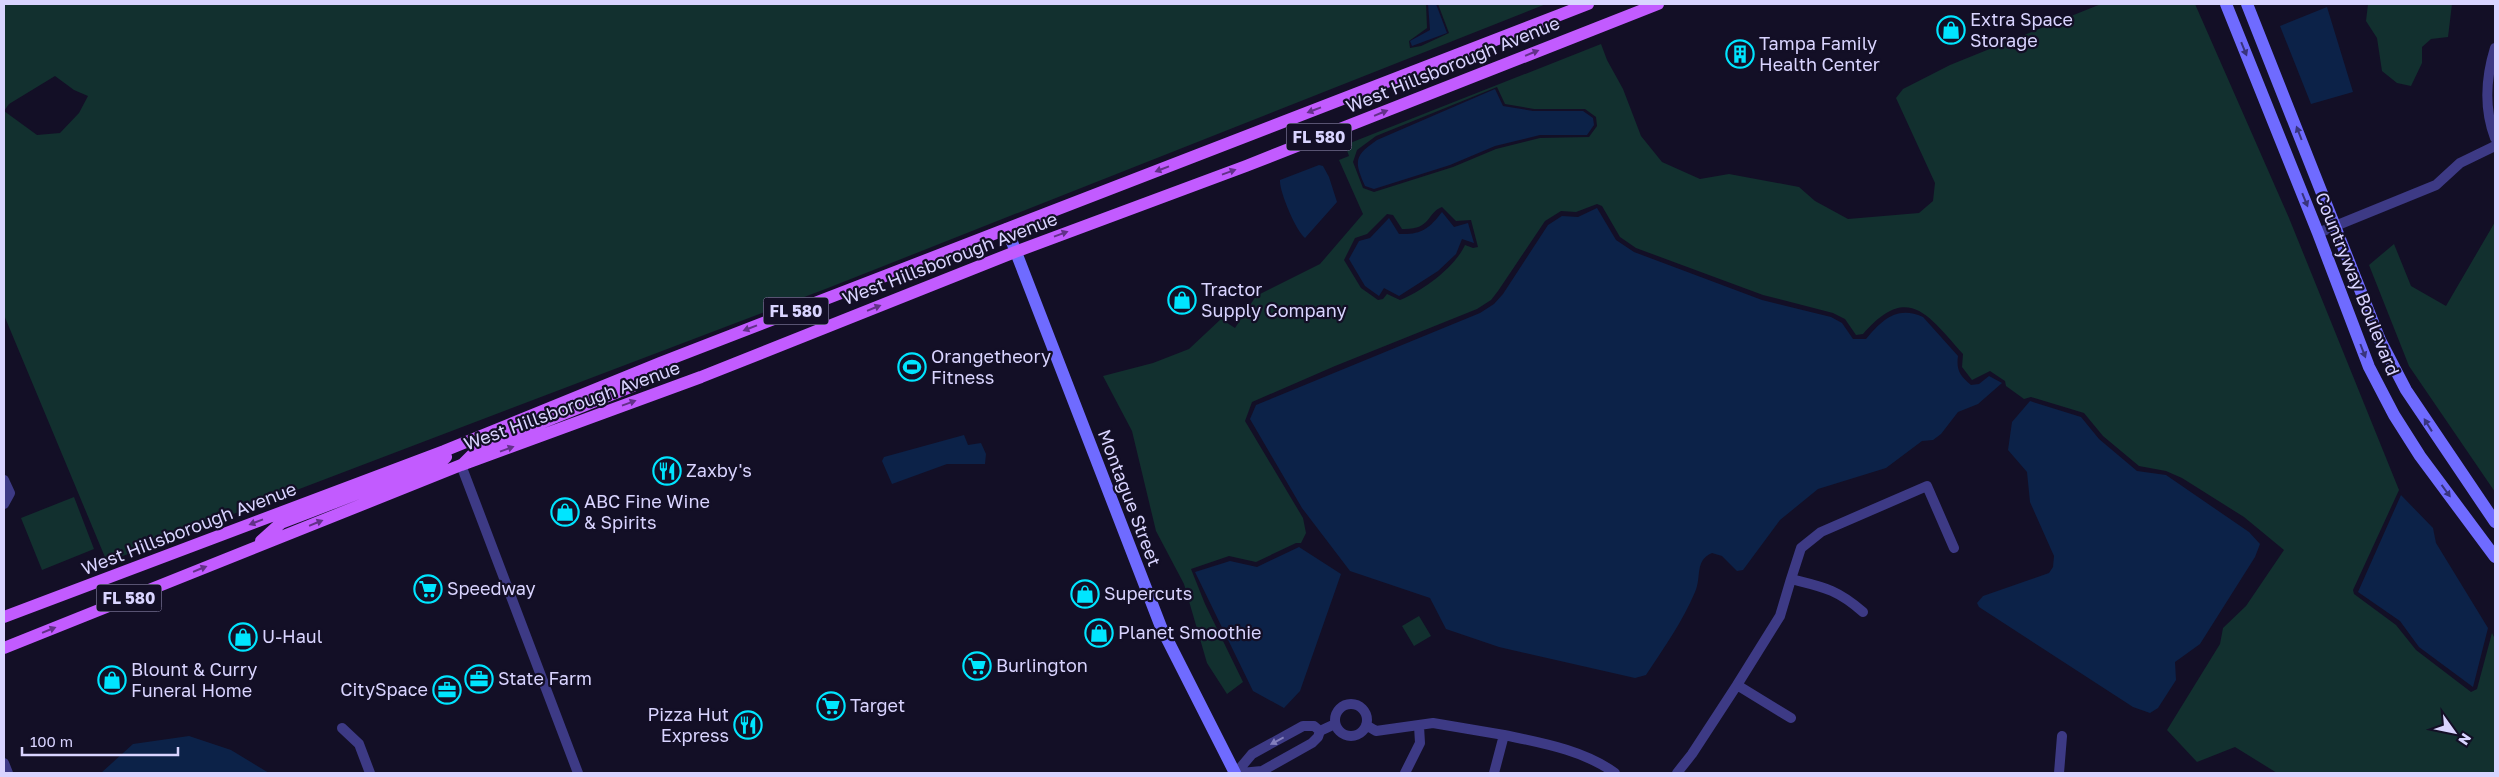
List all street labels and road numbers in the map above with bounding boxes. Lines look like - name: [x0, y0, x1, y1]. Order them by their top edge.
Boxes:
- street label: West Hillsborough Avenue: [1343, 11, 1563, 117]
- road number: FL 580: [1286, 124, 1352, 150]
- street label: Countryway Boulevard: [2311, 189, 2405, 378]
- street label: West Hillsborough Avenue: [839, 207, 1060, 309]
- road number: FL 580: [764, 298, 828, 324]
- street label: West Hillsborough Avenue: [461, 356, 683, 454]
- street label: Montague Street: [1094, 426, 1166, 569]
- street label: West Hillsborough Avenue: [78, 477, 299, 579]
- road number: FL 580: [96, 584, 162, 612]

